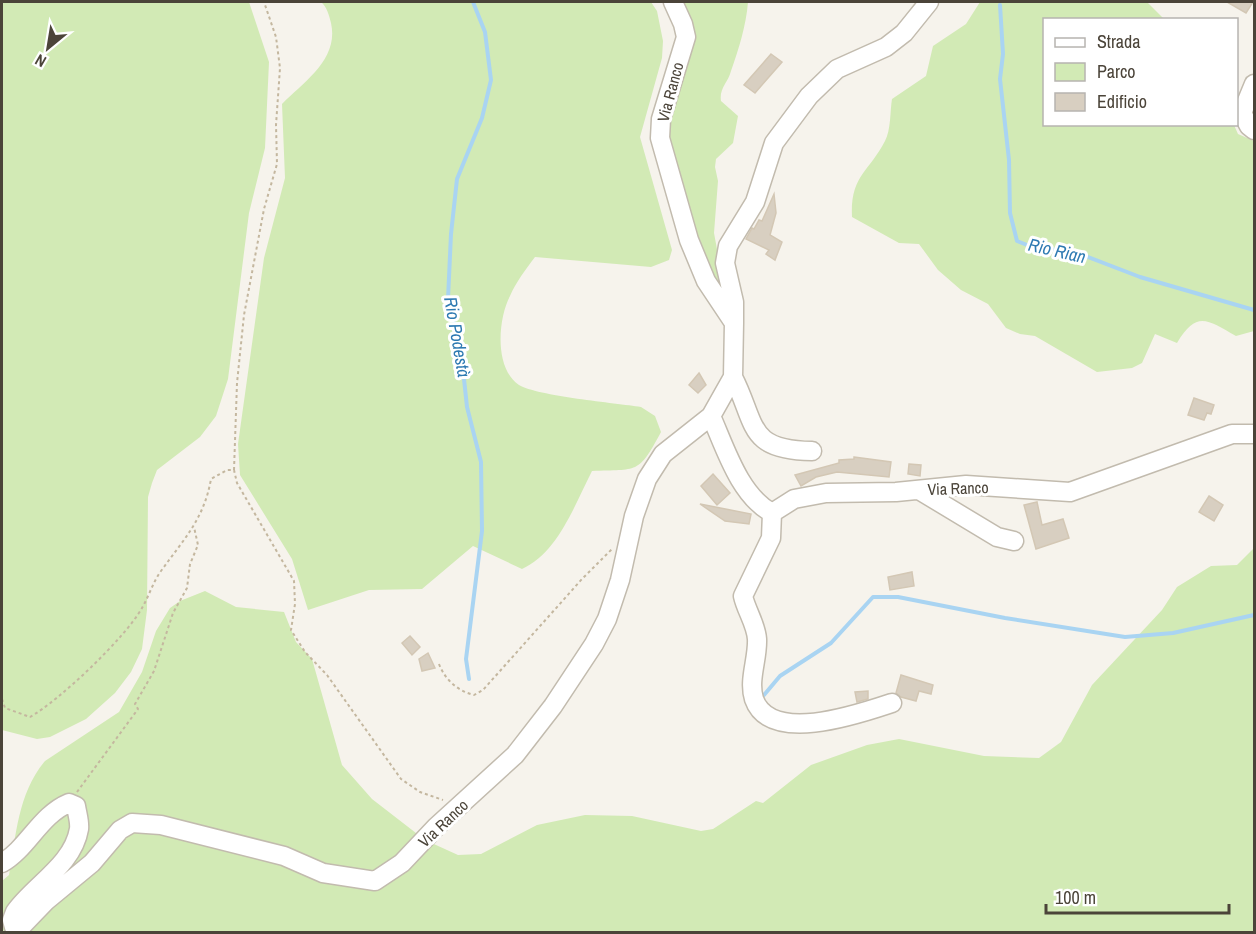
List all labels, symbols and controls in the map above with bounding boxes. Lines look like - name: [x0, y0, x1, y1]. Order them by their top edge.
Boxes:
- north arrow: [18, 18, 78, 78]
- legend: [1043, 18, 1238, 126]
- text: Strada: [1097, 29, 1141, 54]
- text: N: [31, 49, 50, 73]
- text: Parco: [1097, 59, 1136, 84]
- street label: Via Ranco: [651, 60, 689, 124]
- text: Edificio: [1097, 89, 1147, 114]
- water label: Rio Rian: [1026, 232, 1088, 269]
- water label: Rio Podestà: [438, 295, 477, 379]
- street label: Via Ranco: [927, 476, 989, 500]
- street label: Via Ranco: [413, 794, 473, 852]
- scale bar: [1046, 877, 1229, 915]
- text: 100 m: [1055, 885, 1096, 910]

